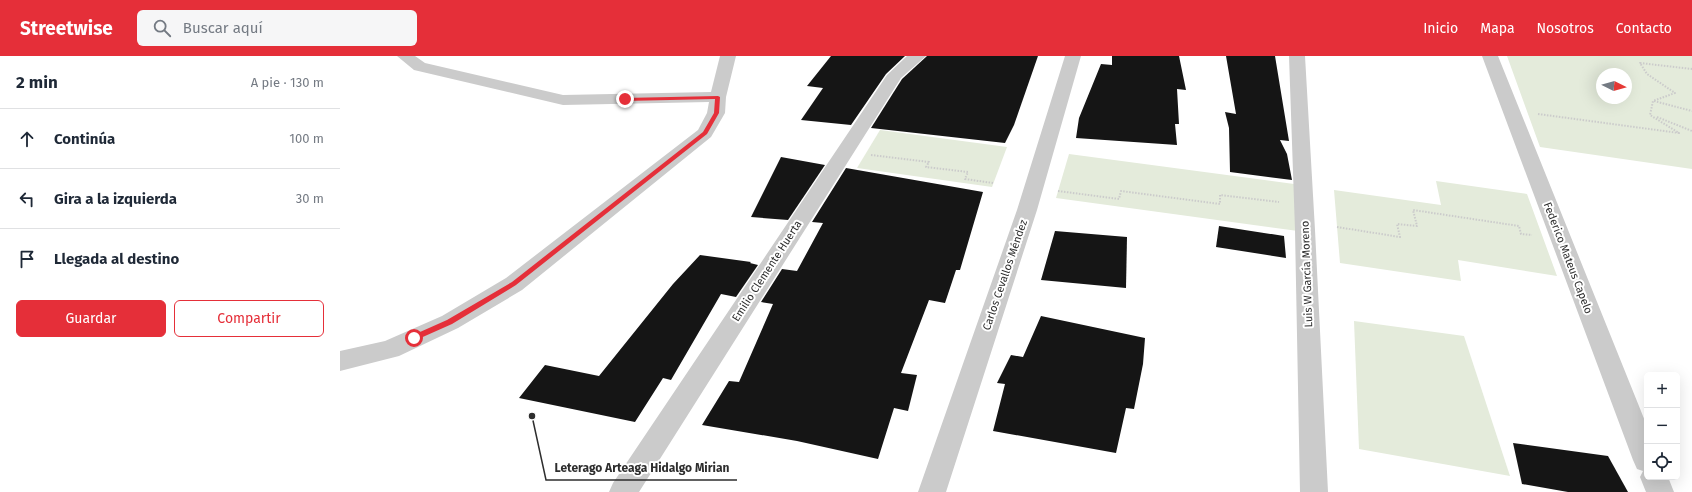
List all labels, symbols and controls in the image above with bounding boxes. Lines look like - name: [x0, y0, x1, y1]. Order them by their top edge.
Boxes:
- search box: [137, 10, 417, 46]
- text: Streetwise: [20, 17, 113, 40]
- icon: search: [151, 17, 173, 39]
- text: Buscar aquí: [183, 19, 263, 37]
- text: Inicio: [1423, 20, 1458, 37]
- text: Mapa: [1480, 20, 1515, 37]
- text: Nosotros: [1537, 20, 1594, 37]
- text: Contacto: [1616, 20, 1672, 37]
- north arrow: [1596, 68, 1632, 104]
- text: 2 min: [16, 72, 58, 93]
- text: A pie · 130 m: [251, 75, 324, 90]
- route end: [616, 90, 634, 108]
- icon: ahead: [16, 128, 38, 150]
- text: Continúa: [54, 130, 115, 148]
- text: 100 m: [289, 131, 324, 146]
- icon: left: [16, 188, 38, 210]
- text: Gira a la izquierda: [54, 190, 177, 208]
- text: 30 m: [296, 191, 324, 206]
- street label: Federico Mateus Capelo: [1541, 200, 1595, 316]
- street label: Emilio Clemente Huerta: [729, 218, 805, 324]
- street label: Carlos Cevallos Méndez: [980, 218, 1030, 332]
- street label: Luis W García Moreno: [1299, 220, 1315, 328]
- icon: arrive: [16, 248, 38, 270]
- text: Llegada al destino: [54, 250, 179, 268]
- button: Guardar: [16, 300, 166, 337]
- button: Compartir: [174, 300, 324, 337]
- route start: [405, 329, 423, 347]
- map controls: [1644, 372, 1680, 480]
- button: +: [1644, 372, 1680, 408]
- button: −: [1644, 408, 1680, 444]
- button: locate: [1644, 444, 1680, 480]
- callout: Leterago Arteaga Hidalgo Mirian: [546, 456, 737, 480]
- text: Leterago Arteaga Hidalgo Mirian: [555, 461, 730, 475]

